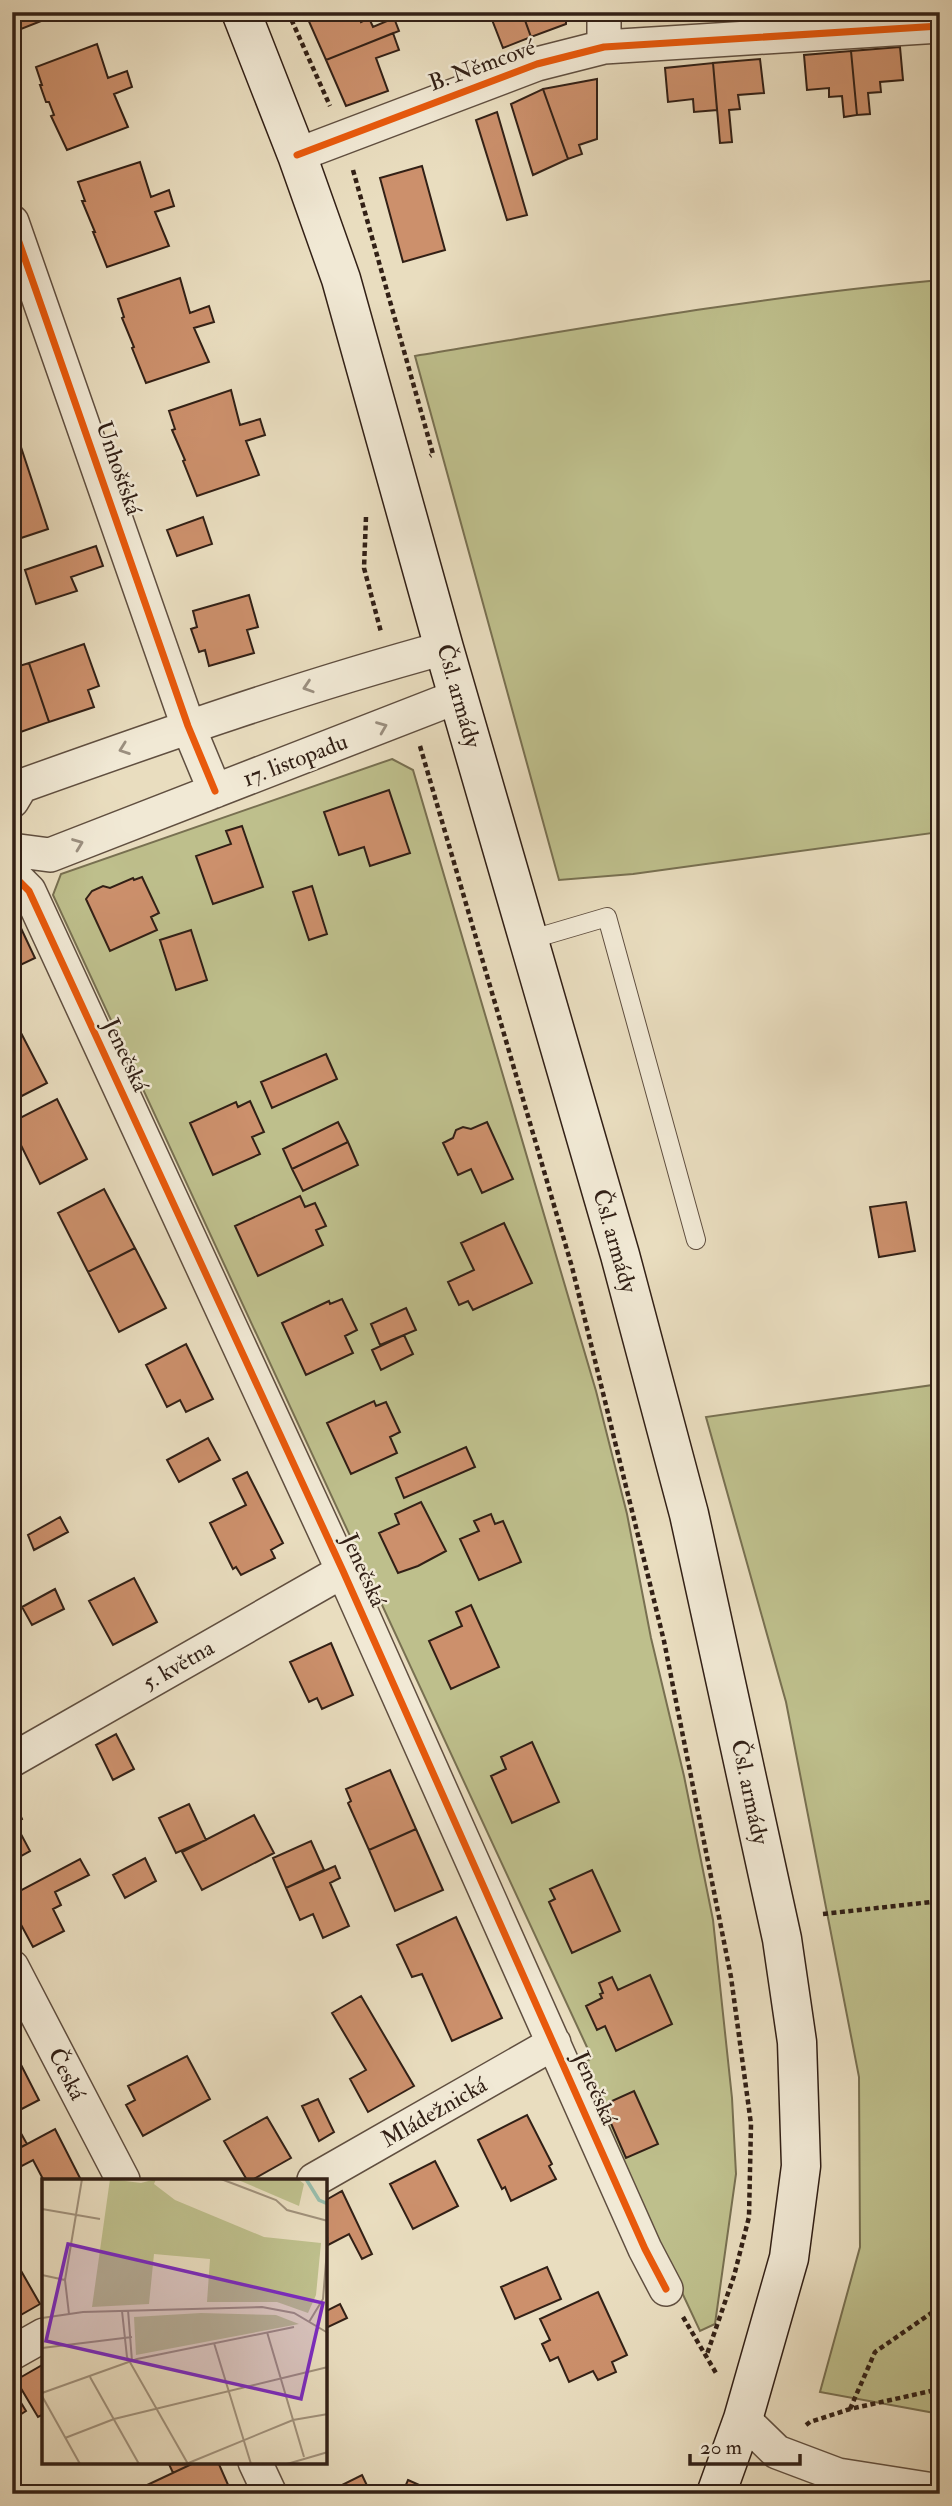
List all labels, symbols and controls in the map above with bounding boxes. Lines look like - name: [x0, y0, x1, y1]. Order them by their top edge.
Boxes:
- street label: B. Němcové: [425, 32, 540, 98]
- street label: Unhošťská: [89, 417, 149, 519]
- street label: Čsl. armády: [430, 641, 488, 752]
- one-way arrow: [303, 679, 315, 693]
- one-way arrow: [375, 721, 387, 735]
- street label: 17. listopadu: [238, 727, 352, 794]
- one-way arrow: [119, 741, 131, 755]
- one-way arrow: [71, 839, 83, 853]
- street label: Jenečská: [96, 1013, 156, 1097]
- street label: Čsl. armády: [586, 1186, 644, 1297]
- street label: Jenečská: [335, 1528, 393, 1612]
- street label: 5. května: [137, 1633, 220, 1697]
- street label: Čsl. armády: [725, 1737, 775, 1848]
- street label: Česká: [42, 2043, 93, 2105]
- street label: Jenečská: [566, 2046, 624, 2130]
- street label: Mládežnická: [376, 2070, 492, 2154]
- inset map: [42, 2179, 327, 2464]
- scale bar: [690, 2422, 800, 2466]
- text: 20 m: [700, 2434, 742, 2461]

